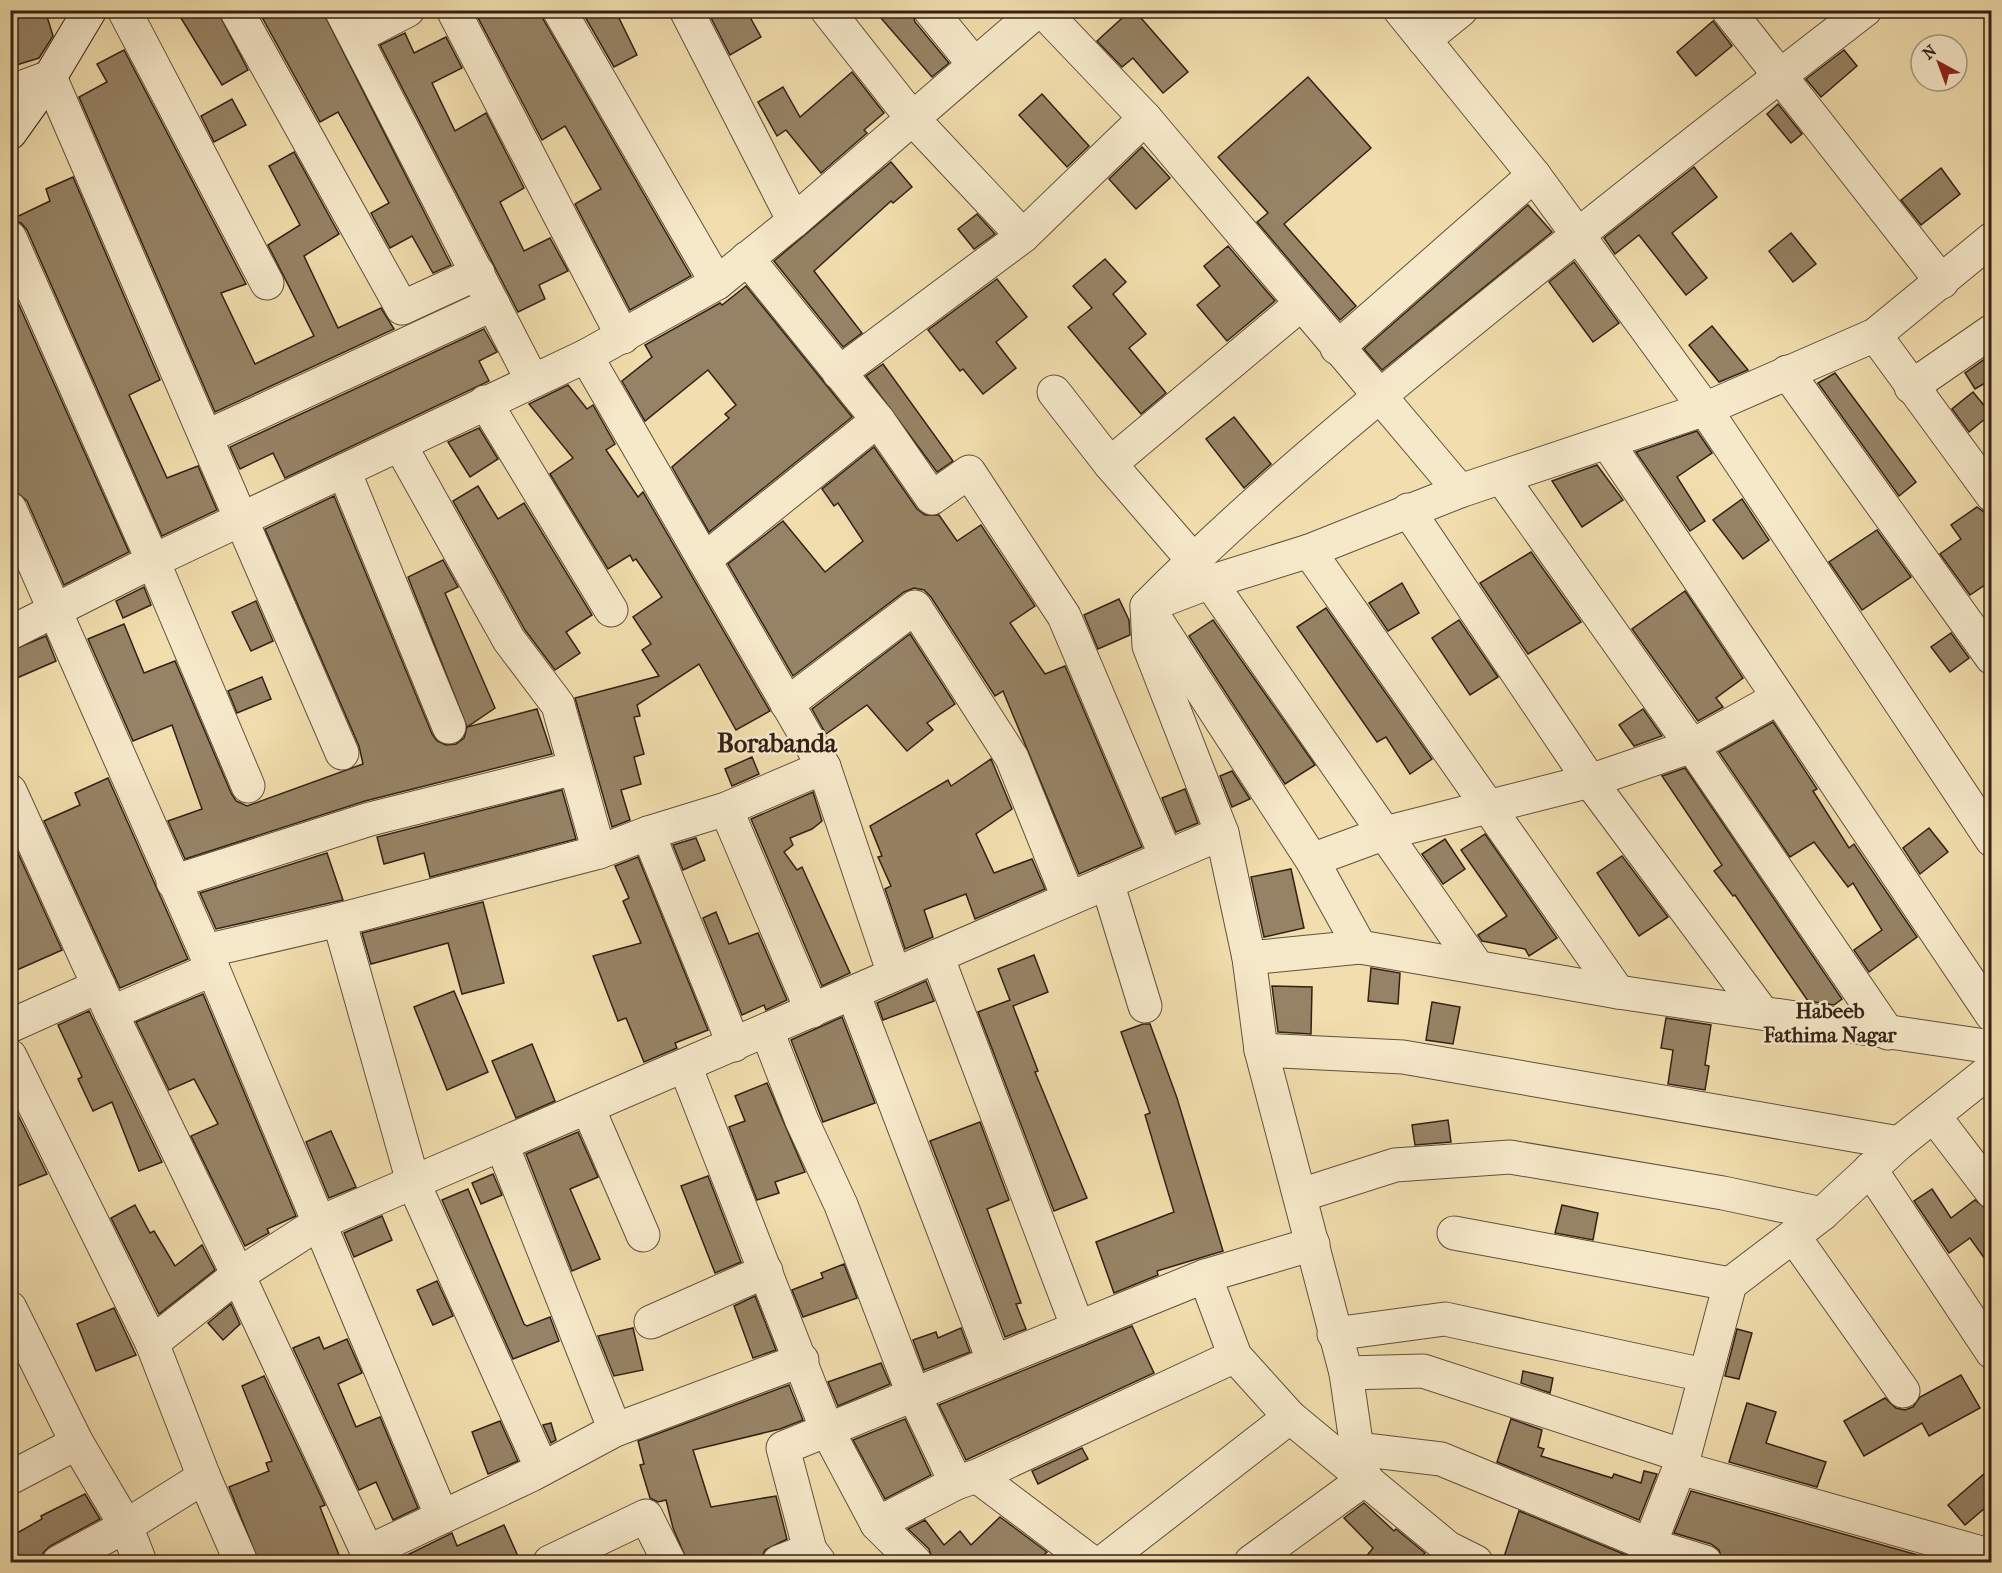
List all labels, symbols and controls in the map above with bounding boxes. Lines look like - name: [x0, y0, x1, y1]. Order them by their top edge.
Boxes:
- north arrow: [1909, 33, 1969, 93]
- text: N: [1919, 40, 1941, 63]
- district label: Borabanda: [717, 728, 838, 759]
- district label: Habeeb Fathima Nagar: [1762, 999, 1898, 1047]

